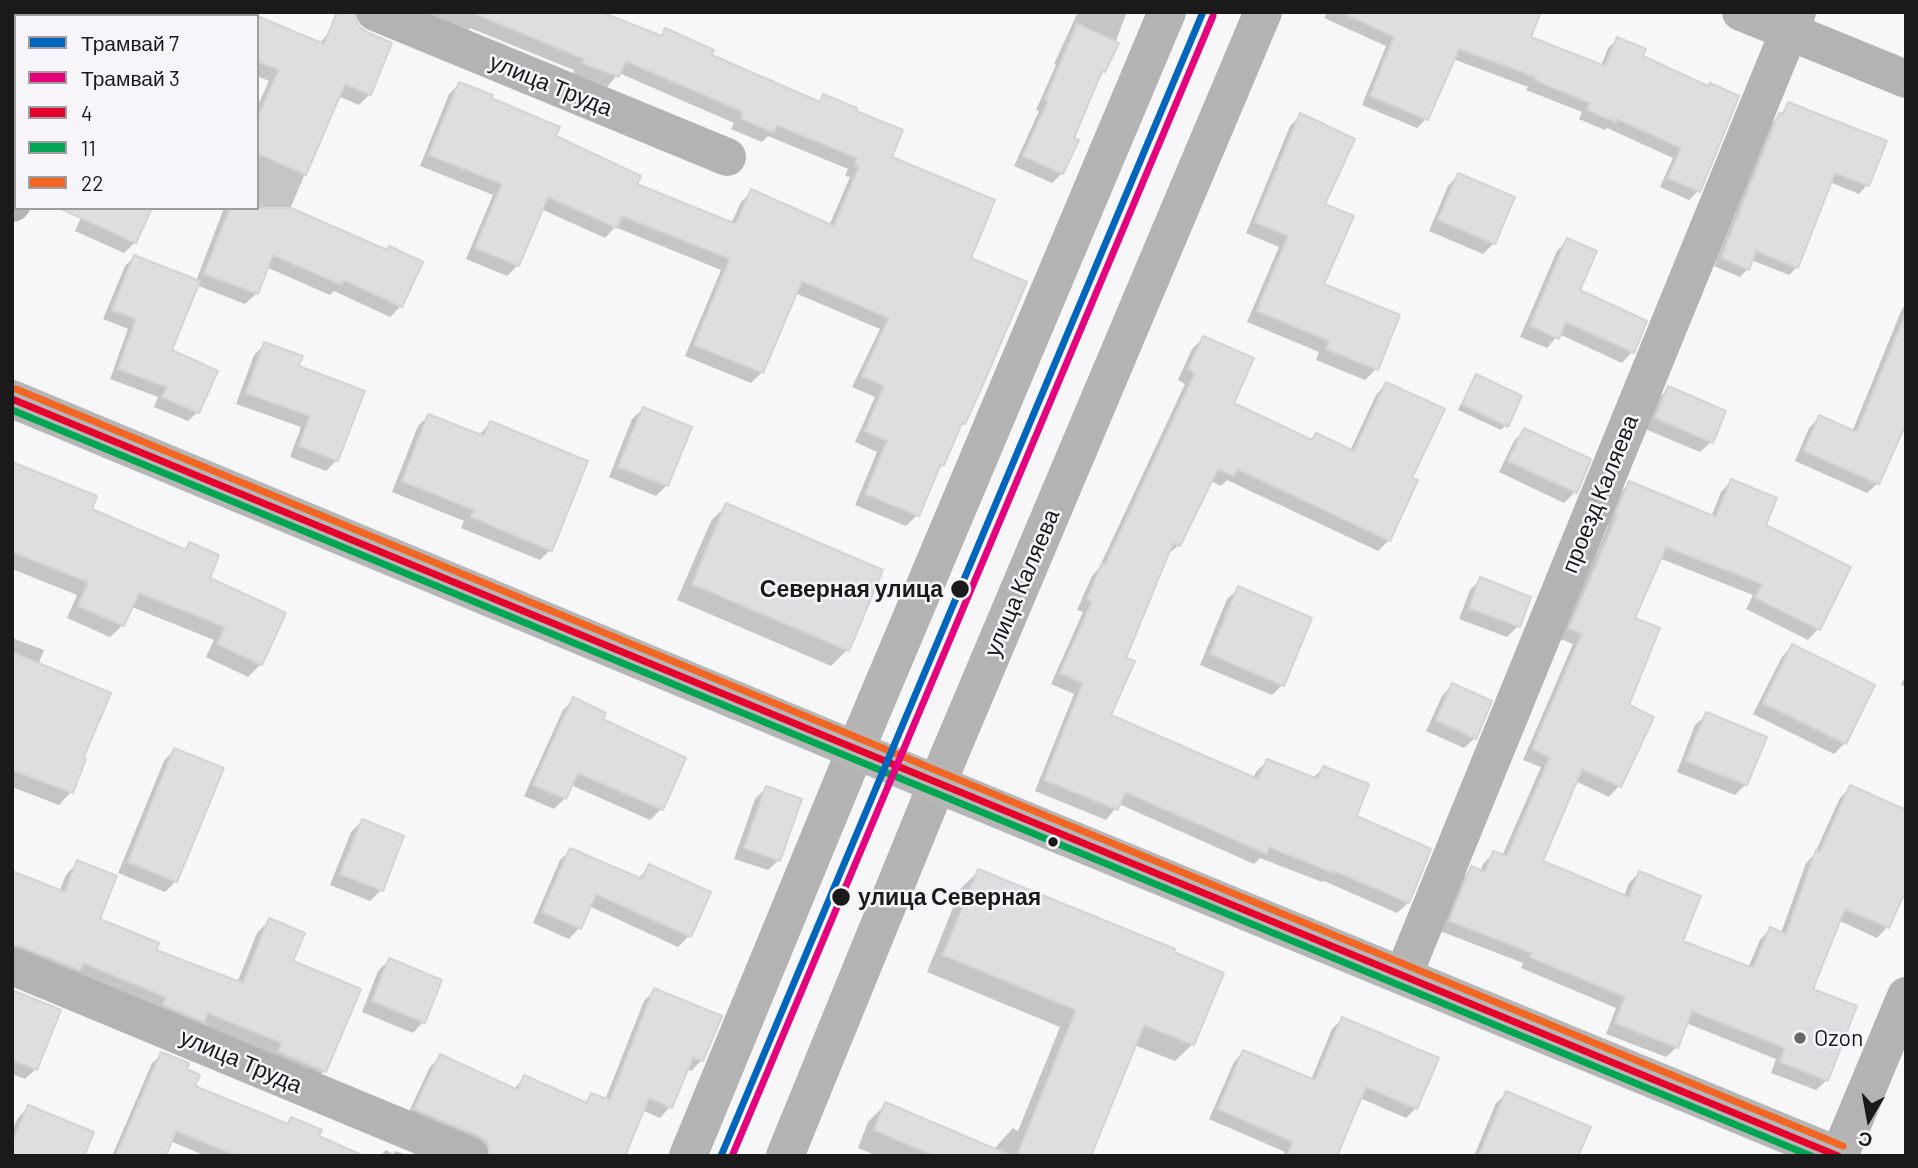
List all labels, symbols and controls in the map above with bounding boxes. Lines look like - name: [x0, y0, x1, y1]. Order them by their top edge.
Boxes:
- legend: [14, 14, 259, 210]
- text: Трамвай 7: [81, 30, 179, 55]
- street label: улица Труда: [486, 48, 616, 122]
- text: Трамвай 3: [81, 65, 180, 90]
- text: 4: [81, 100, 93, 125]
- text: 11: [81, 135, 96, 160]
- text: 22: [81, 170, 104, 195]
- street label: проезд Каляева: [1556, 411, 1644, 577]
- street label: улица Каляева: [979, 505, 1065, 661]
- place label: Северная улица: [760, 575, 943, 603]
- marker: Северная улица: [949, 578, 971, 600]
- unlabelled marker: [1046, 835, 1060, 849]
- place label: улица Северная: [858, 883, 1041, 911]
- marker: улица Северная: [830, 886, 852, 908]
- street label: улица Труда: [176, 1023, 306, 1099]
- place label: Ozon: [1814, 1024, 1863, 1052]
- marker: Ozon: [1792, 1030, 1808, 1046]
- north arrow: [1834, 1084, 1904, 1154]
- text: С: [1857, 1128, 1874, 1153]

